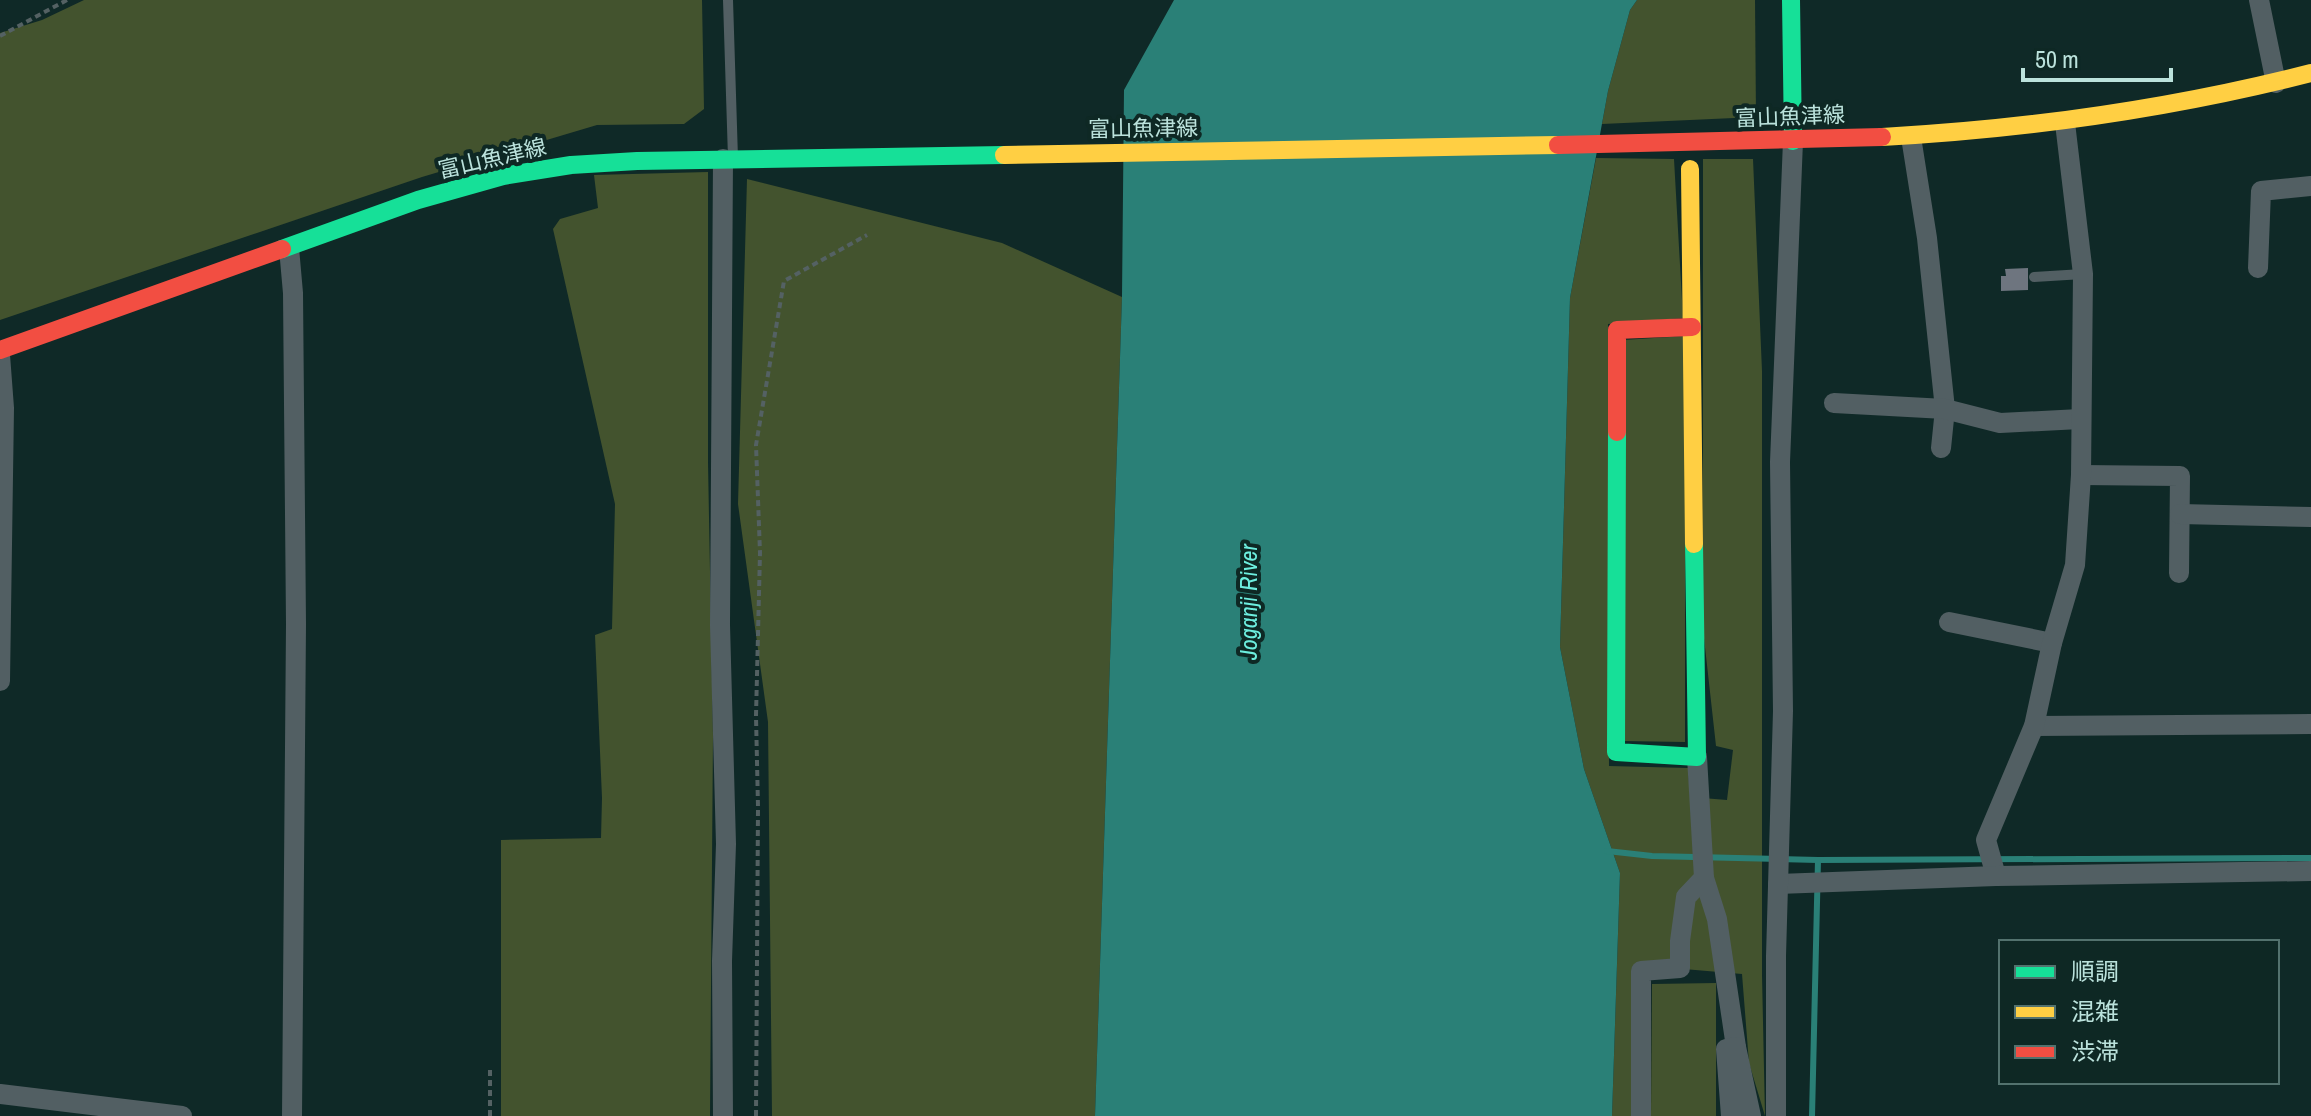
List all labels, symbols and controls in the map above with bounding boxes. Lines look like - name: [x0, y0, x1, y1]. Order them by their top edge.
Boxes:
- scale bar: [2023, 32, 2171, 82]
- text: 50 m: [2035, 43, 2079, 75]
- street label: 富山魚津線: [1735, 99, 1845, 133]
- street label: 富山魚津線: [1088, 112, 1198, 144]
- street label: 富山魚津線: [435, 131, 549, 185]
- water label: Joganji River: [1232, 543, 1264, 661]
- legend: [1999, 940, 2279, 1084]
- text: 順調: [2071, 955, 2119, 987]
- text: 混雑: [2071, 995, 2119, 1027]
- text: 渋滞: [2071, 1035, 2119, 1067]

